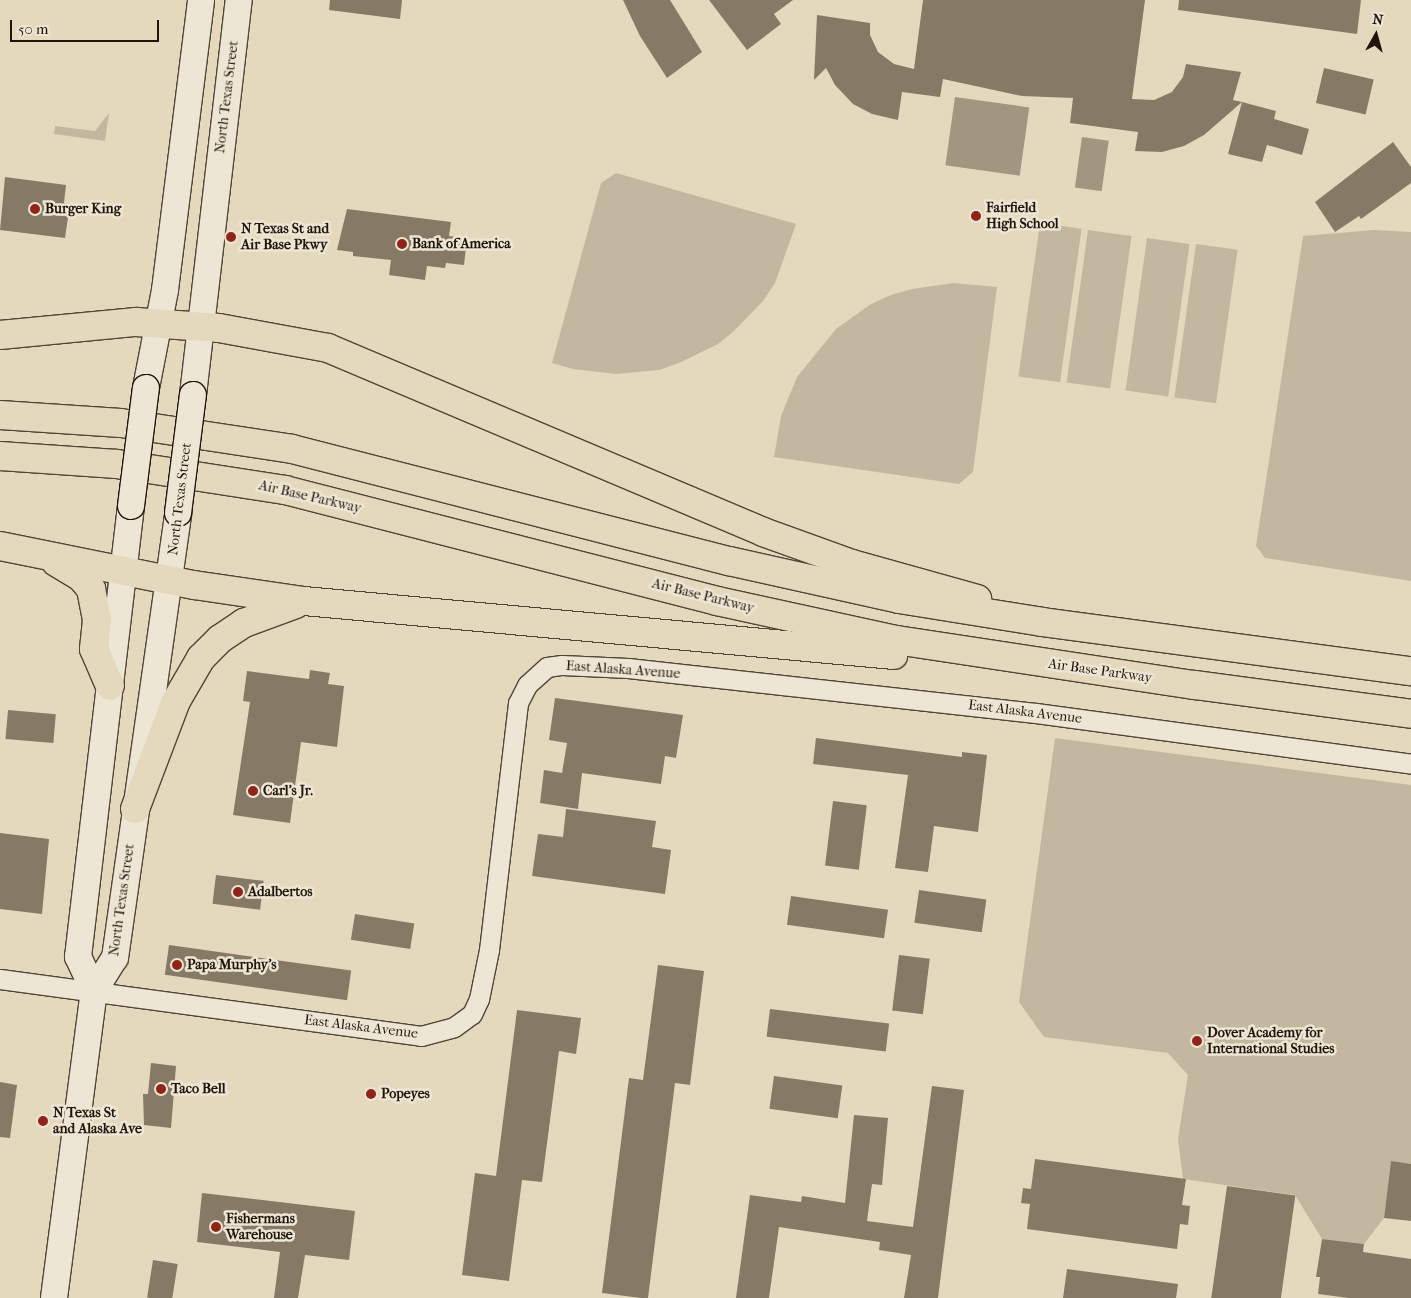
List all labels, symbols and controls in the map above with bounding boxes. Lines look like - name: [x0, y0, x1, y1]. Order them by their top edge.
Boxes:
- scale bar: [12, 10, 161, 42]
- north arrow: [1351, 10, 1401, 60]
- text: N: [1372, 11, 1384, 29]
- text: 50 m: [18, 20, 48, 38]
- street label: North Texas Street: [212, 40, 242, 154]
- place label: Fairfield High School: [986, 200, 1059, 232]
- place label: Burger King: [45, 201, 121, 217]
- marker: Burger King: [29, 203, 41, 215]
- marker: Fairfield High School: [970, 210, 982, 222]
- place label: N Texas St and Air Base Pkwy: [241, 221, 329, 253]
- marker: N Texas St and Air Base Pkwy: [225, 231, 237, 243]
- place label: Bank of America: [412, 236, 511, 252]
- marker: Bank of America: [396, 238, 408, 250]
- street label: North Texas Street: [165, 442, 195, 556]
- street label: Air Base Parkway: [257, 477, 363, 517]
- street label: Air Base Parkway: [650, 575, 756, 617]
- street label: Air Base Parkway: [1047, 655, 1153, 687]
- street label: East Alaska Avenue: [565, 658, 681, 682]
- street label: East Alaska Avenue: [967, 697, 1083, 727]
- place label: Carl's Jr.: [263, 783, 313, 799]
- marker: Carl's Jr.: [247, 785, 259, 797]
- street label: North Texas Street: [106, 843, 138, 957]
- place label: Adalbertos: [248, 884, 313, 900]
- marker: Adalbertos: [232, 886, 244, 898]
- place label: Papa Murphy's: [187, 957, 276, 973]
- marker: Papa Murphy's: [171, 959, 183, 971]
- street label: East Alaska Avenue: [303, 1012, 419, 1042]
- place label: Dover Academy for International Studies: [1207, 1025, 1334, 1058]
- marker: Dover Academy for International Studies: [1191, 1035, 1203, 1047]
- place label: Taco Bell: [171, 1081, 226, 1097]
- marker: Taco Bell: [155, 1083, 167, 1095]
- place label: Popeyes: [381, 1086, 430, 1102]
- marker: Popeyes: [365, 1088, 377, 1100]
- place label: N Texas St and Alaska Ave: [53, 1105, 142, 1138]
- marker: N Texas St and Alaska Ave: [37, 1115, 49, 1127]
- place label: Fishermans Warehouse: [226, 1211, 295, 1244]
- marker: Fishermans Warehouse: [210, 1221, 222, 1233]

